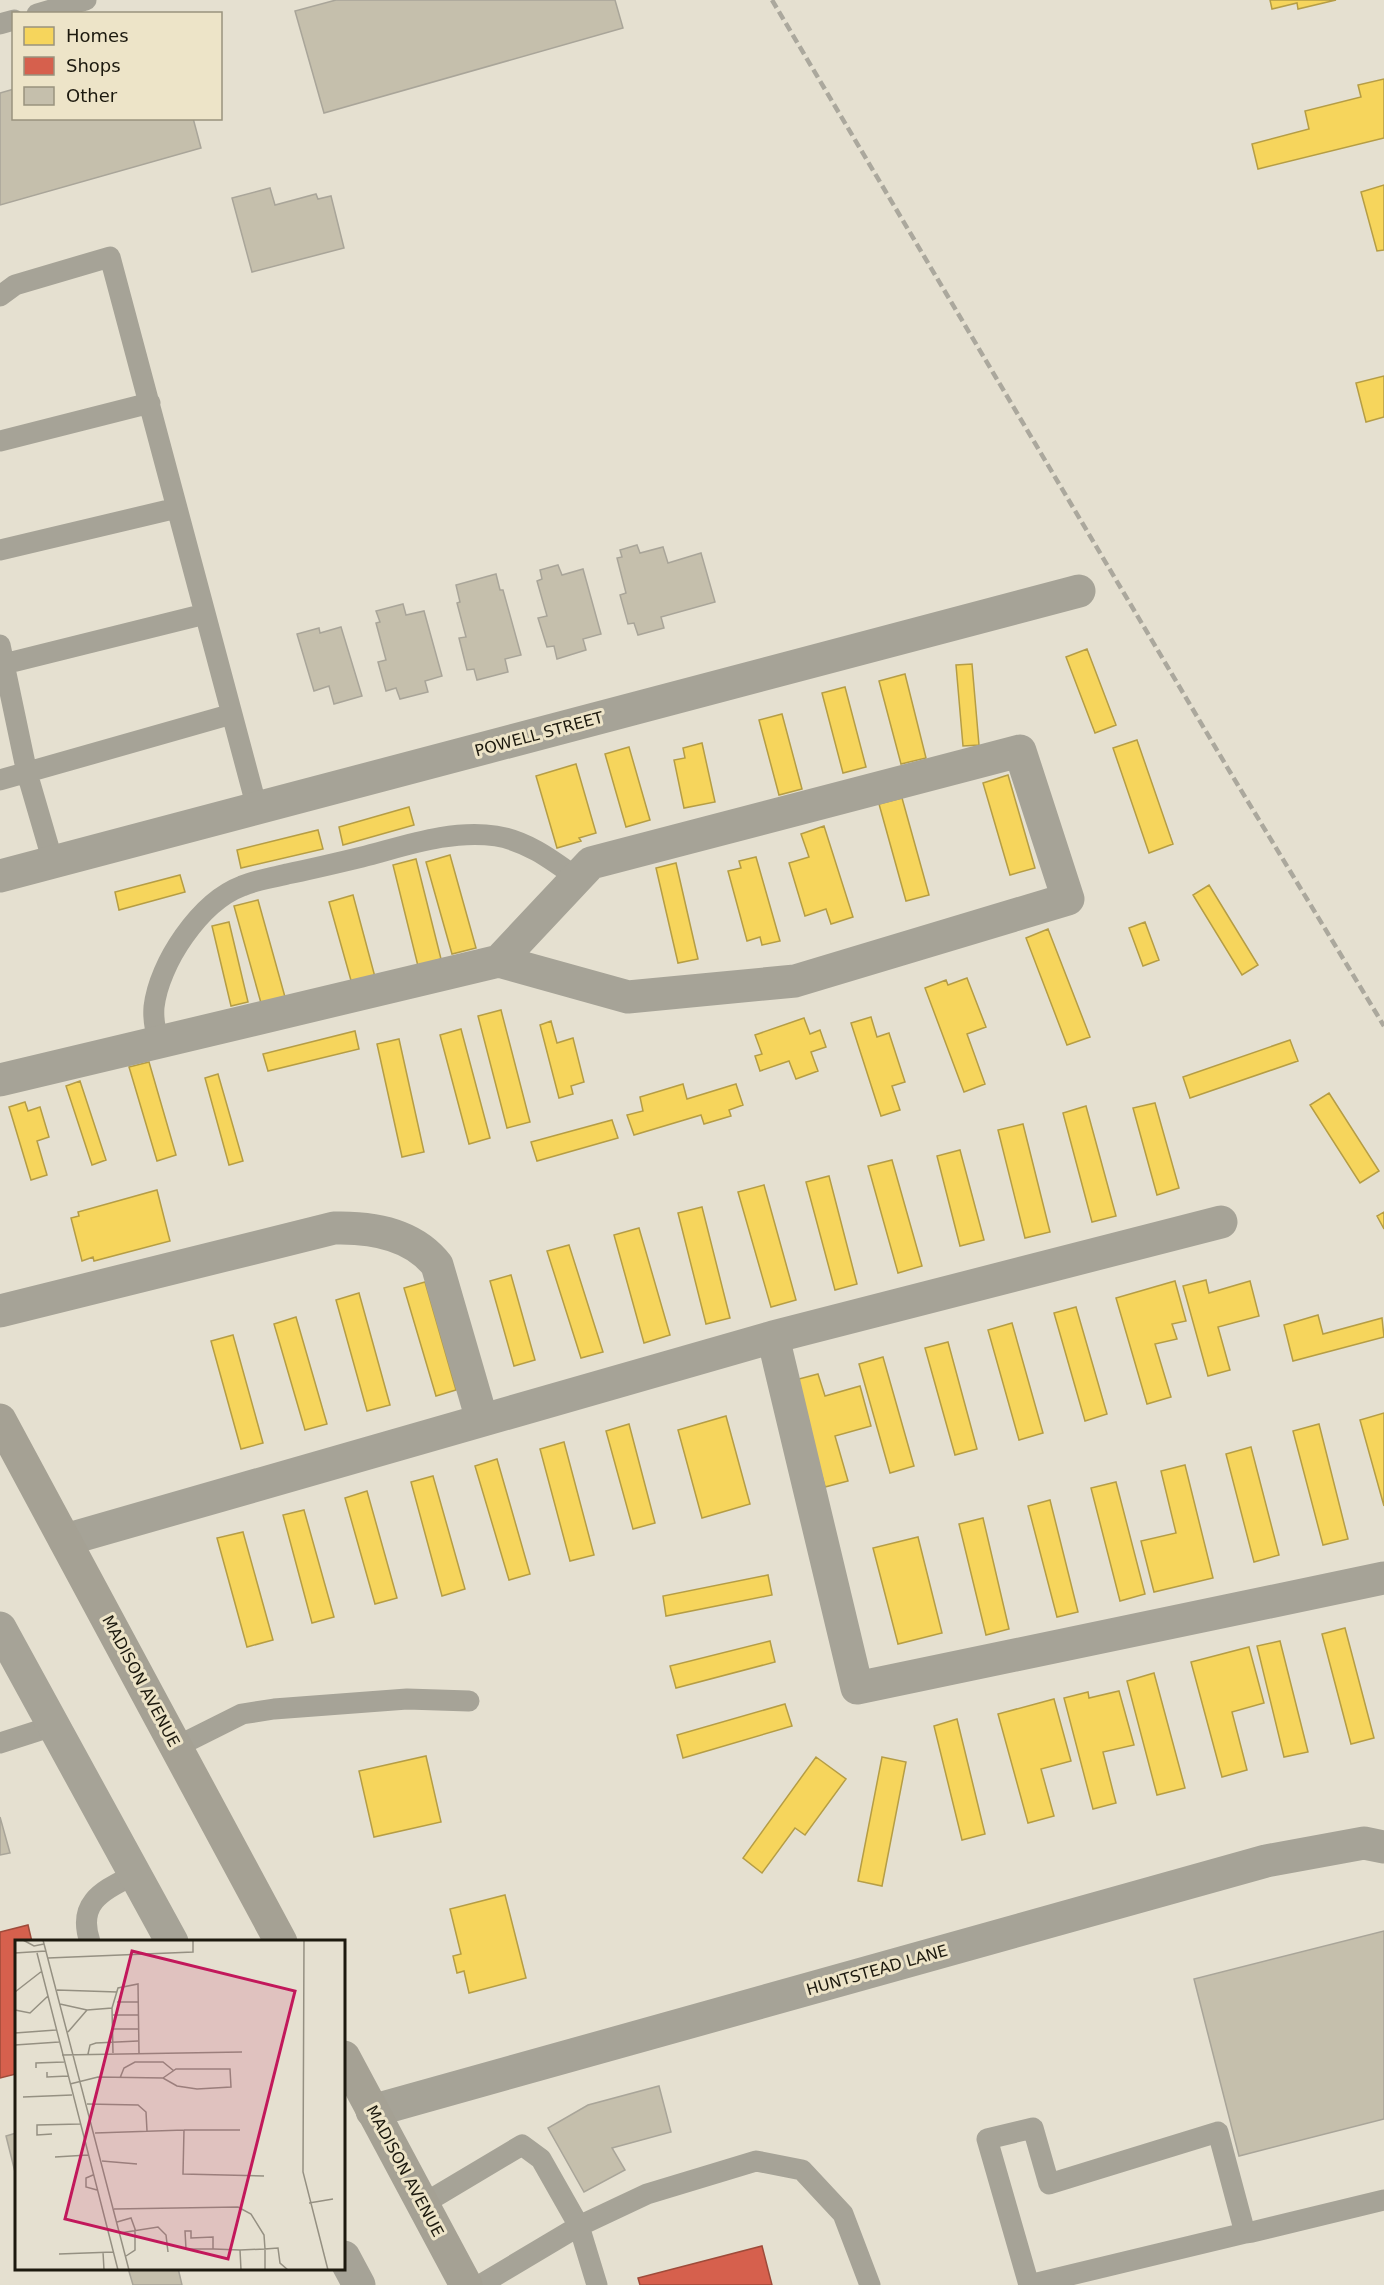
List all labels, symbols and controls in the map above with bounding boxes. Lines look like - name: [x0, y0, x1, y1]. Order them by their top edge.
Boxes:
- legend: [12, 12, 222, 120]
- text: Homes: [66, 25, 129, 46]
- text: Shops: [66, 55, 121, 76]
- text: Other: [66, 85, 118, 106]
- street label: POWELL STREET: [473, 708, 605, 760]
- street label: MADISON AVENUE: [98, 1612, 184, 1750]
- inset map: [15, 1940, 345, 2270]
- street label: HUNTSTEAD LANE: [804, 1941, 950, 1999]
- street label: MADISON AVENUE: [362, 2102, 448, 2240]

